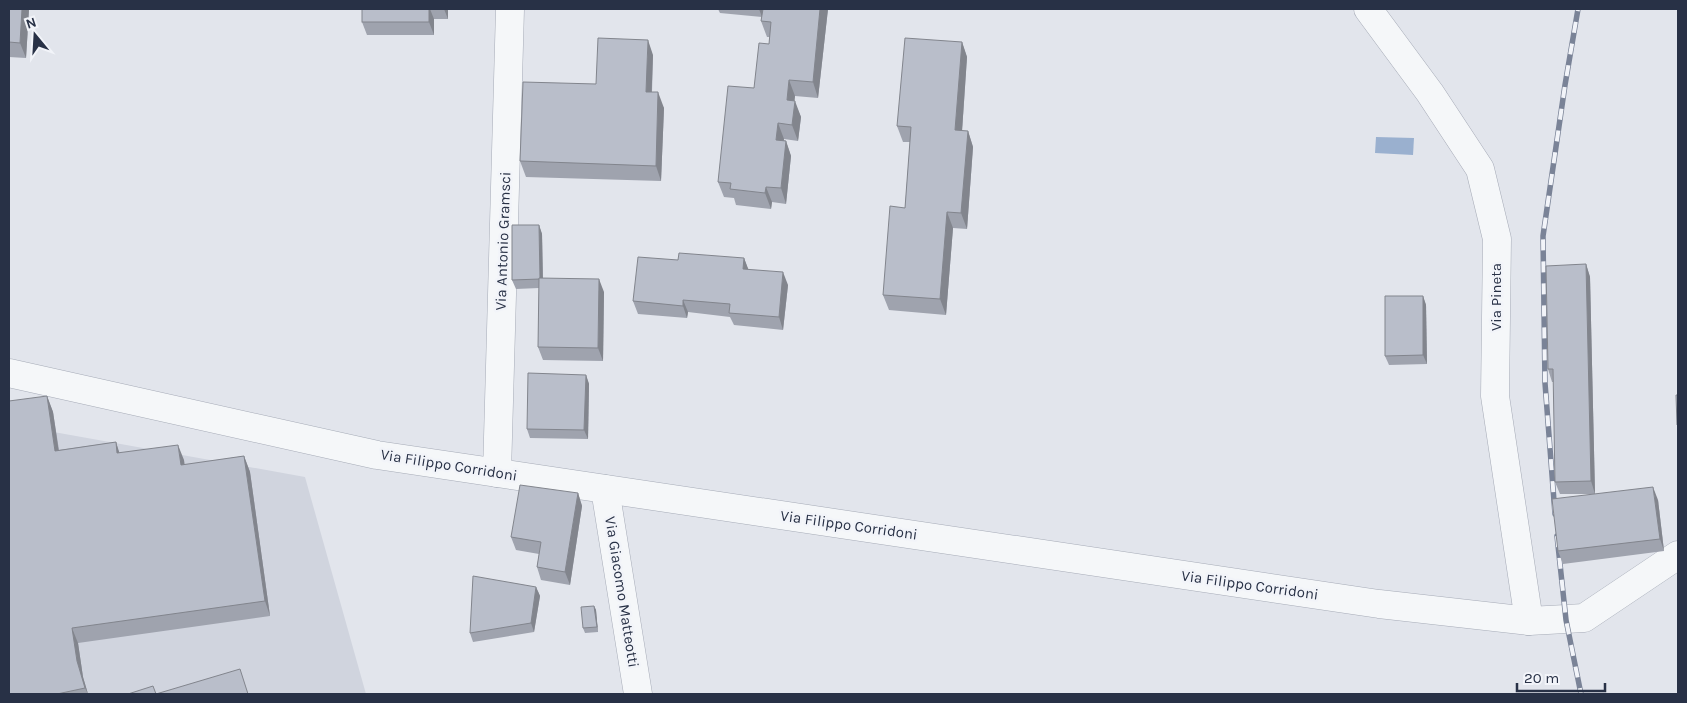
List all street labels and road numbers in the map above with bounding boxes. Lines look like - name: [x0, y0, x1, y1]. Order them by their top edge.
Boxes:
- street label: Via Antonio Gramsci: [492, 171, 514, 311]
- street label: Via Pineta: [1487, 263, 1505, 331]
- street label: Via Filippo Corridoni: [379, 445, 519, 485]
- street label: Via Filippo Corridoni: [779, 506, 919, 544]
- street label: Via Giacomo Matteotti: [601, 515, 643, 669]
- street label: Via Filippo Corridoni: [1180, 566, 1320, 604]

